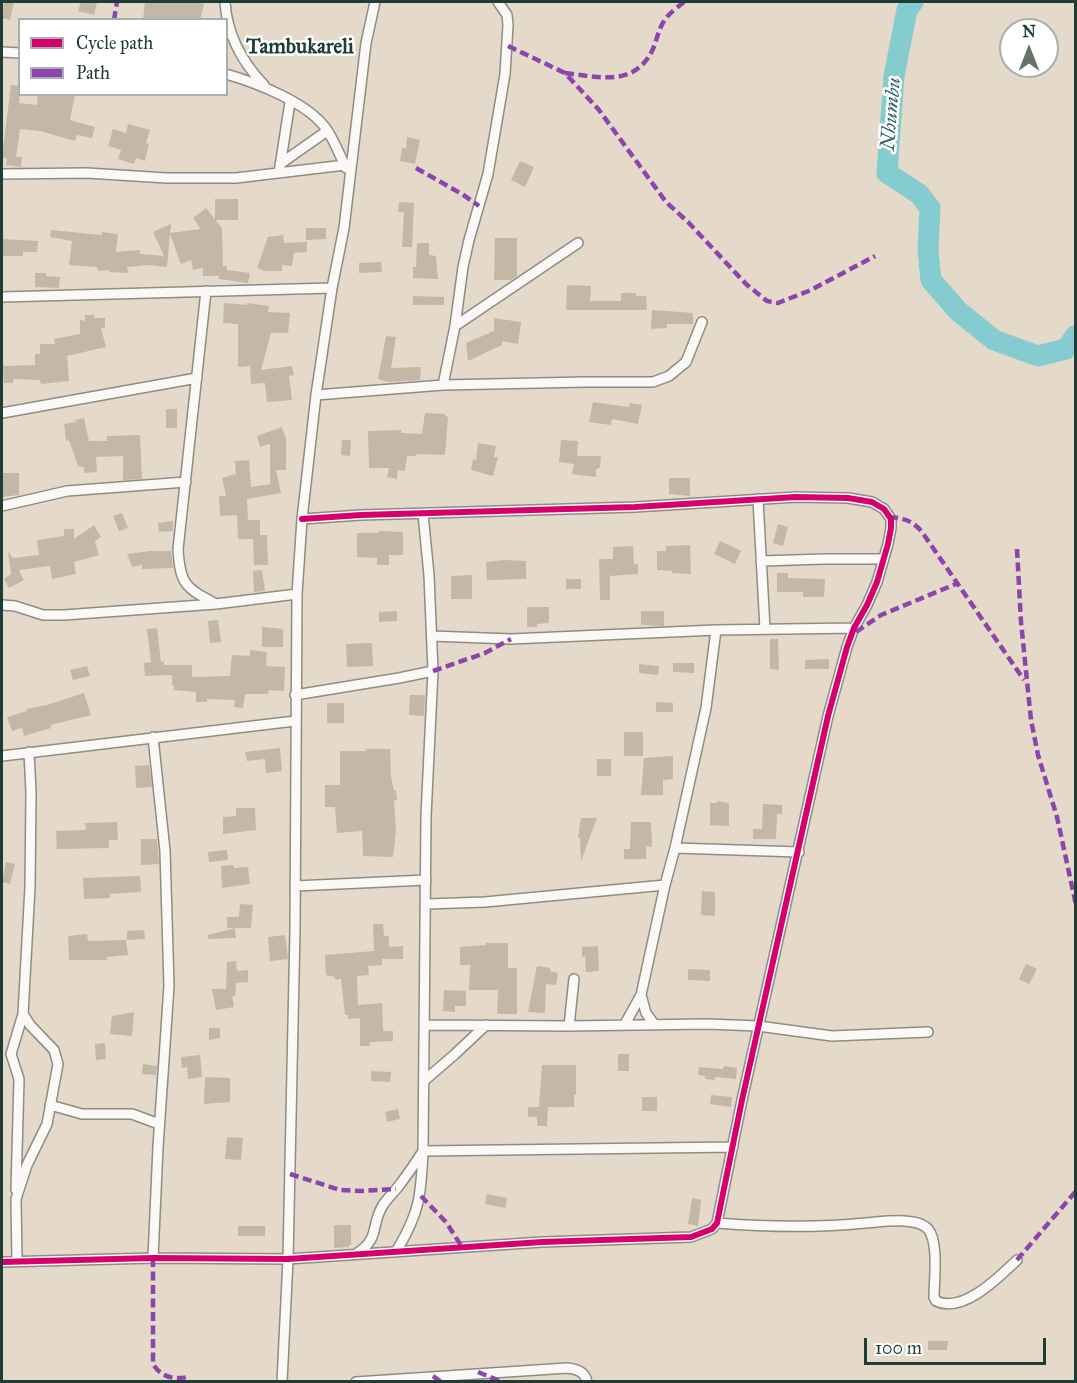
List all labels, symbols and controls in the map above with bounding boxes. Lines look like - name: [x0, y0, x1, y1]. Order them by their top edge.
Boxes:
- legend: [18, 18, 228, 96]
- north arrow: [999, 18, 1059, 78]
- text: N: [1022, 22, 1036, 41]
- text: Cycle path: [76, 32, 153, 54]
- district label: Tambukareli: [246, 35, 354, 61]
- text: Path: [76, 62, 110, 84]
- water label: Nhumbu: [877, 76, 907, 152]
- scale bar: [867, 1326, 1048, 1364]
- text: 100 m: [875, 1337, 922, 1359]

